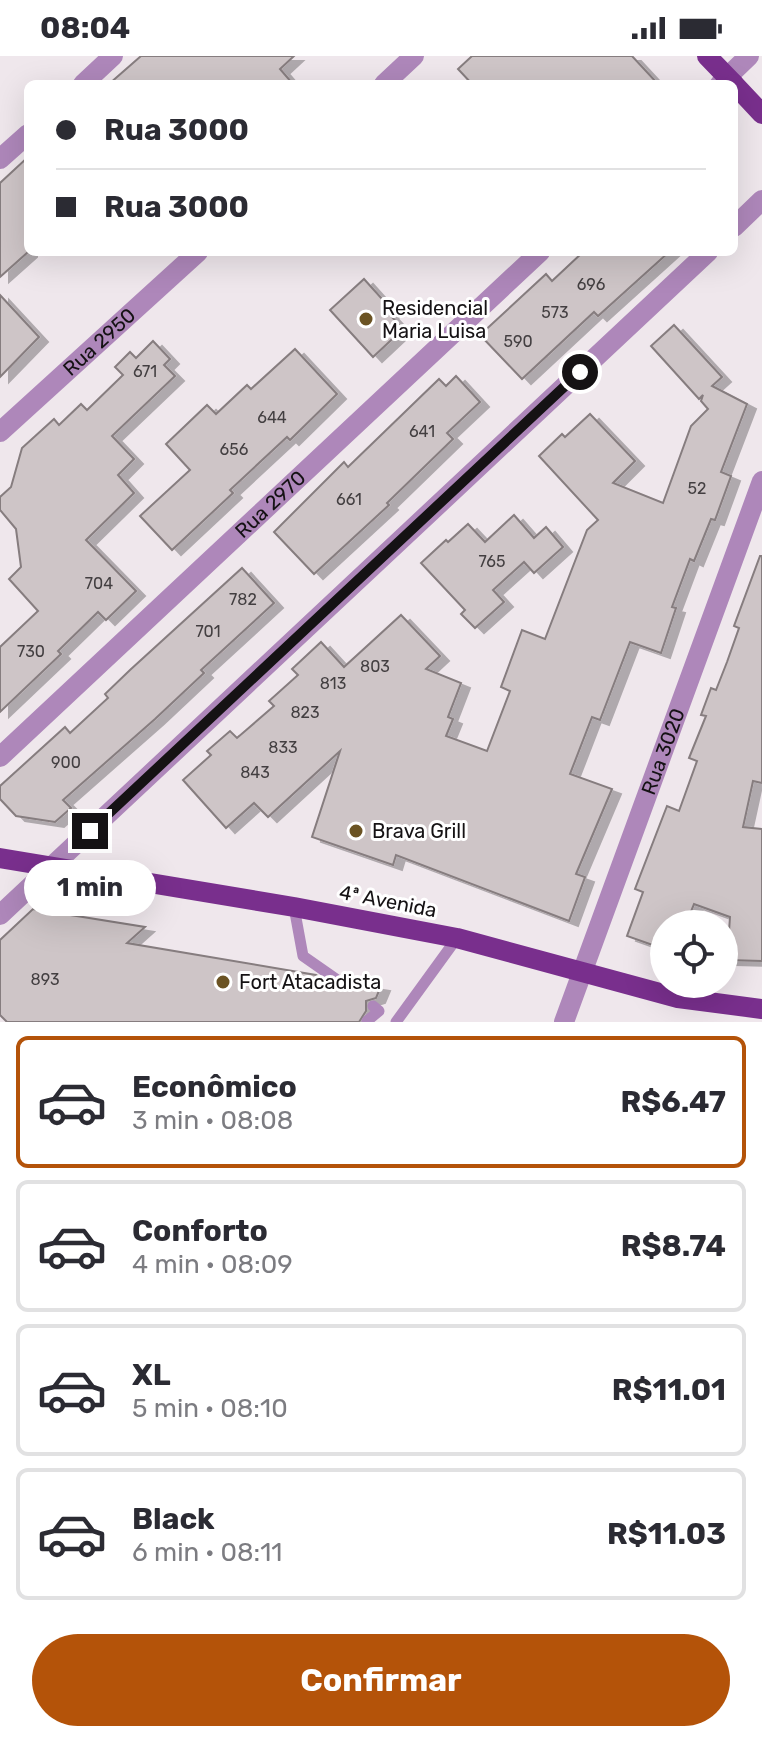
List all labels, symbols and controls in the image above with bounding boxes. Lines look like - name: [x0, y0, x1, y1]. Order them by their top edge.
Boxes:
- text: 08:04: [40, 10, 130, 46]
- text: Rua 3000: [104, 112, 249, 148]
- text: Rua 3000: [104, 189, 249, 225]
- house number: 696: [577, 275, 606, 294]
- place label: Residencial Maria Luisa: [382, 296, 488, 343]
- street label: Rua 2950: [58, 303, 140, 381]
- house number: 573: [541, 303, 569, 322]
- marker: Residencial Maria Luisa: [357, 310, 375, 328]
- house number: 590: [503, 332, 533, 351]
- route start: [562, 354, 598, 390]
- house number: 671: [133, 362, 157, 381]
- house number: 644: [257, 408, 287, 427]
- house number: 641: [409, 422, 435, 441]
- house number: 656: [220, 440, 249, 459]
- street label: Rua 2970: [230, 466, 310, 543]
- house number: 52: [688, 479, 706, 498]
- house number: 661: [336, 490, 362, 509]
- house number: 765: [479, 552, 505, 571]
- house number: 704: [85, 574, 113, 593]
- house number: 782: [229, 590, 257, 609]
- house number: 701: [195, 622, 221, 641]
- house number: 730: [17, 642, 45, 661]
- house number: 803: [360, 657, 390, 676]
- house number: 813: [320, 674, 346, 693]
- house number: 823: [290, 703, 320, 722]
- street label: Rua 3020: [636, 705, 690, 798]
- house number: 833: [268, 738, 298, 757]
- house number: 900: [51, 753, 81, 772]
- house number: 843: [240, 763, 270, 782]
- route end: [72, 813, 108, 849]
- place label: Brava Grill: [372, 819, 466, 843]
- marker: Brava Grill: [347, 822, 365, 840]
- callout: 1 min: [24, 859, 156, 915]
- text: 1 min: [57, 872, 123, 903]
- street label: 4ª Avenida: [337, 880, 439, 922]
- map controls: [650, 910, 738, 998]
- button: locate: [650, 910, 738, 998]
- house number: 893: [30, 970, 60, 989]
- place label: Fort Atacadista: [239, 970, 381, 994]
- marker: Fort Atacadista: [214, 973, 232, 991]
- icon: car: [36, 1066, 108, 1138]
- text: Econômico: [132, 1069, 297, 1105]
- text: R$6.47: [620, 1084, 726, 1120]
- text: 3 min · 08:08: [132, 1105, 293, 1136]
- icon: car: [36, 1210, 108, 1282]
- text: Conforto: [132, 1213, 268, 1249]
- text: R$8.74: [621, 1228, 726, 1264]
- text: 4 min · 08:09: [132, 1249, 293, 1280]
- icon: car: [36, 1354, 108, 1426]
- text: XL: [132, 1357, 171, 1393]
- text: R$11.01: [612, 1372, 726, 1408]
- text: 5 min · 08:10: [132, 1393, 288, 1424]
- icon: car: [36, 1498, 108, 1570]
- text: Black: [132, 1501, 215, 1537]
- text: R$11.03: [607, 1516, 726, 1552]
- text: 6 min · 08:11: [132, 1537, 283, 1568]
- button: Confirmar: [32, 1634, 730, 1726]

